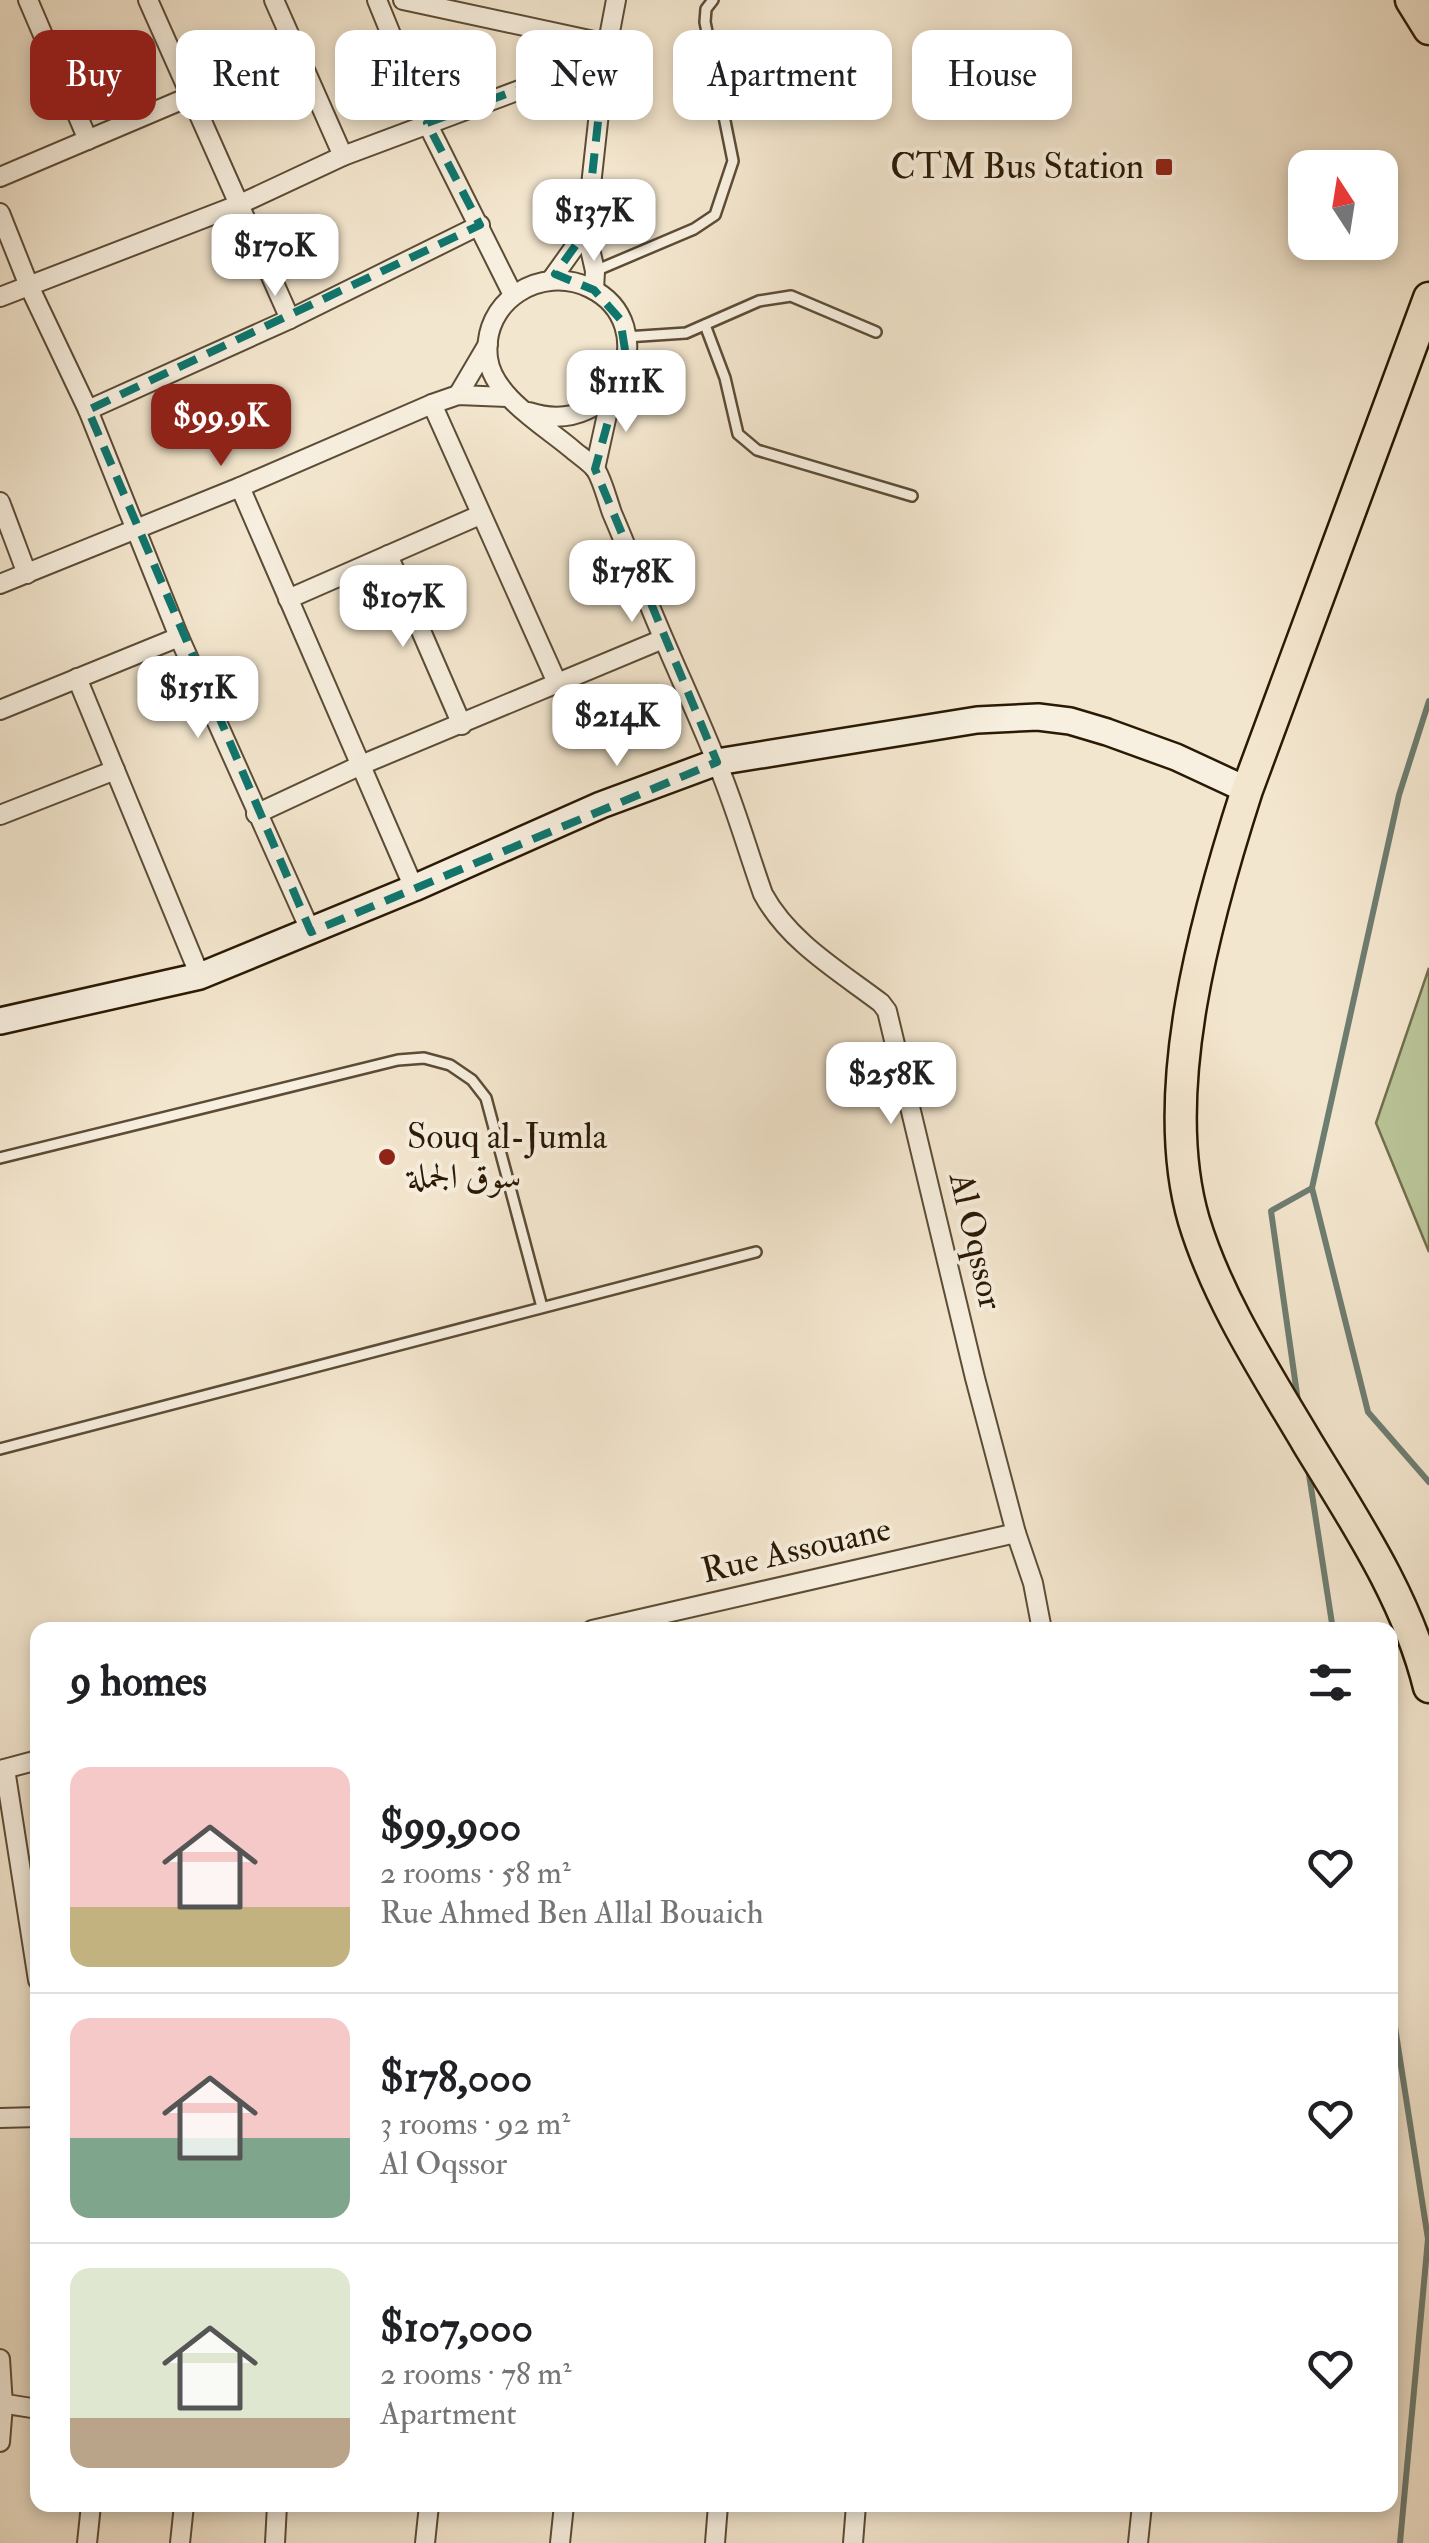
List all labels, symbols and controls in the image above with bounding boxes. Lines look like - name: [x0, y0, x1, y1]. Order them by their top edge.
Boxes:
- chip: Buy: [30, 30, 156, 120]
- chip: Rent: [176, 30, 315, 120]
- chip: Filters: [335, 30, 496, 120]
- chip: New: [516, 30, 653, 120]
- chip: Apartment: [673, 30, 892, 120]
- chip: House: [912, 30, 1072, 120]
- place label: CTM Bus Station: [890, 145, 1144, 189]
- north arrow: [1288, 150, 1398, 260]
- map controls: [1288, 150, 1398, 260]
- marker: CTM Bus Station: [1153, 156, 1175, 178]
- pin: $137K: [524, 179, 664, 264]
- text: $137K: [555, 191, 633, 231]
- pin: $170K: [205, 214, 345, 299]
- text: $170K: [234, 226, 316, 266]
- pin: $111K: [556, 350, 696, 435]
- text: $111K: [589, 362, 663, 402]
- pin: $99.9K: [140, 384, 302, 469]
- text: $99.9K: [173, 396, 269, 436]
- pin: $178K: [562, 540, 702, 625]
- text: $178K: [591, 552, 673, 592]
- pin: $107K: [333, 565, 473, 650]
- text: $107K: [362, 577, 444, 617]
- pin: $151K: [128, 656, 268, 741]
- text: $151K: [159, 668, 237, 708]
- pin: $214K: [547, 684, 687, 769]
- text: $214K: [574, 696, 660, 736]
- pin: $258K: [821, 1042, 961, 1127]
- text: $258K: [848, 1054, 934, 1094]
- place label: Souq al-Jumla سوق الجملة: [405, 1115, 608, 1199]
- marker: Souq al-Jumla سوق الجملة: [376, 1146, 398, 1168]
- street label: Al Oqssor: [939, 1167, 1013, 1314]
- street label: Rue Assouane: [697, 1507, 895, 1593]
- icon: filters: [1303, 1655, 1358, 1710]
- text: 9 homes: [70, 1656, 207, 1708]
- text: $99,900: [380, 1801, 521, 1853]
- icon: home: [150, 1807, 270, 1927]
- icon: heart: [1303, 1840, 1358, 1895]
- text: 2 rooms · 58 m²: [380, 1853, 571, 1893]
- text: Rue Ahmed Ben Allal Bouaich: [380, 1893, 763, 1933]
- text: $178,000: [380, 2052, 532, 2104]
- icon: home: [150, 2058, 270, 2178]
- icon: heart: [1303, 2091, 1358, 2146]
- text: 3 rooms · 92 m²: [380, 2104, 570, 2144]
- text: Al Oqssor: [380, 2144, 507, 2184]
- text: $107,000: [380, 2302, 533, 2354]
- icon: home: [150, 2308, 270, 2428]
- icon: heart: [1303, 2341, 1358, 2396]
- text: 2 rooms · 78 m²: [380, 2354, 571, 2394]
- text: Apartment: [380, 2394, 517, 2434]

